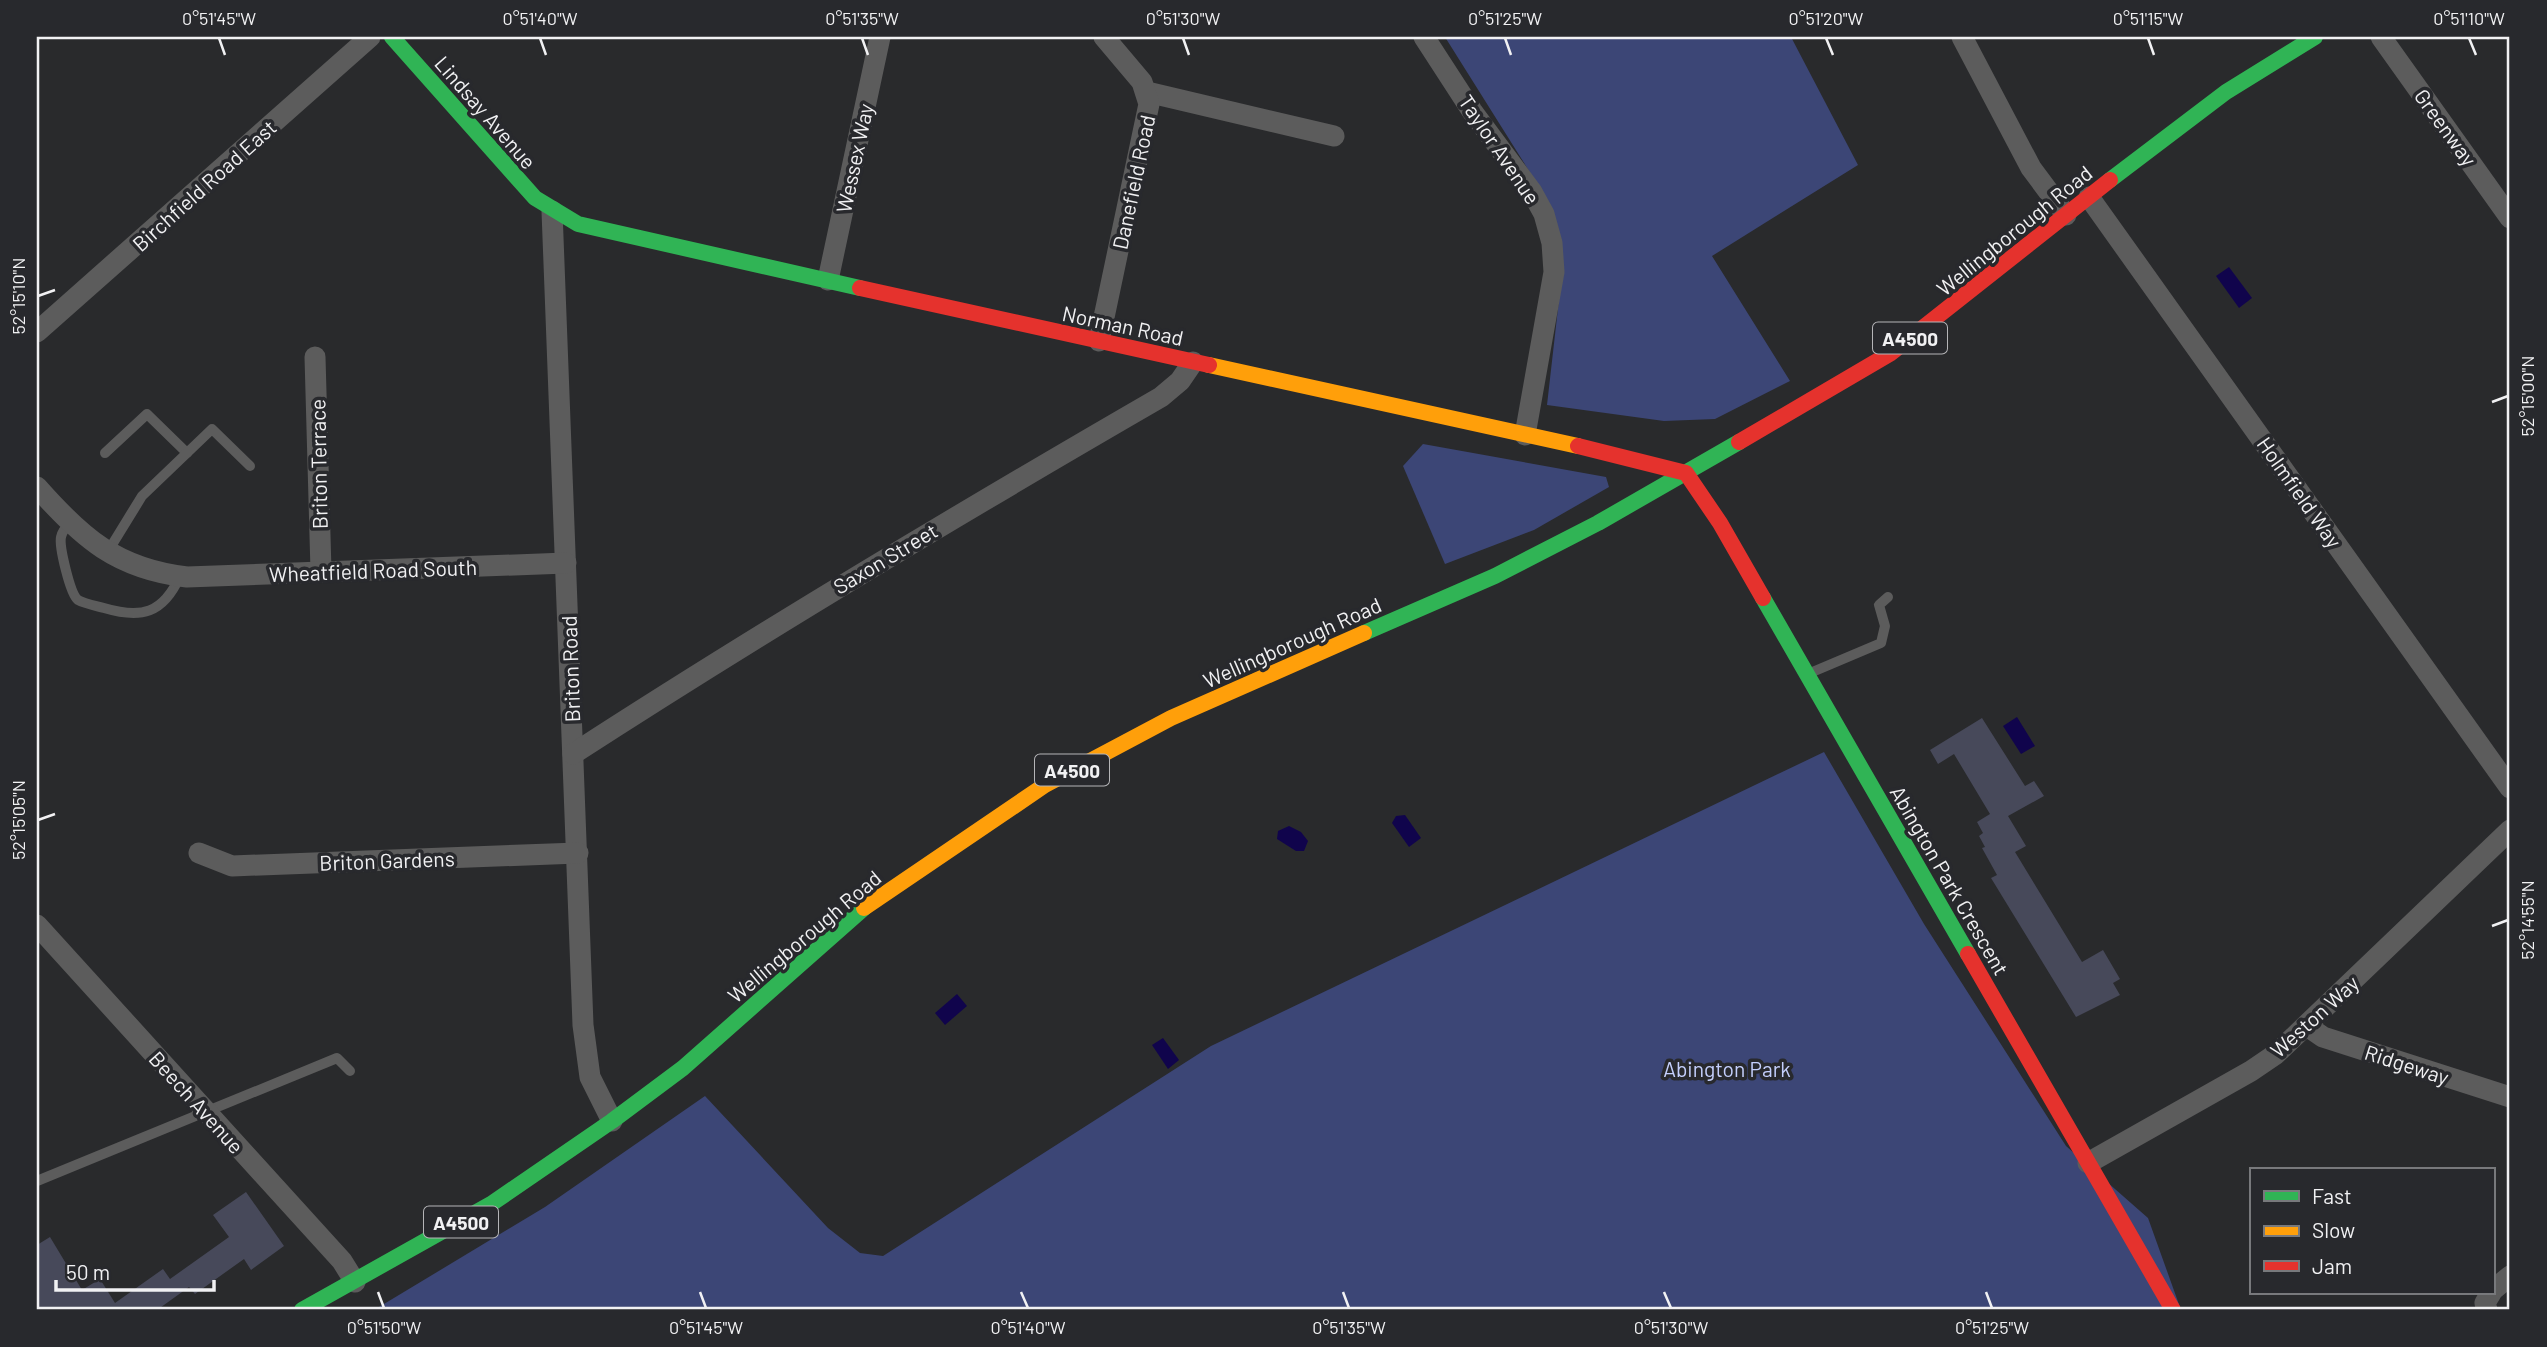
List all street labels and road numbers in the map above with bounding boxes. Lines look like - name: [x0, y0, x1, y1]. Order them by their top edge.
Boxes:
- street label: Lindsay Avenue: [430, 50, 542, 174]
- street label: Greenway: [2410, 84, 2482, 171]
- street label: Taylor Avenue: [1454, 89, 1546, 209]
- street label: Wessex Way: [830, 101, 878, 215]
- street label: Danefield Road: [1107, 112, 1159, 252]
- street label: Birchfield Road East: [127, 114, 281, 256]
- street label: Wellingborough Road: [1931, 160, 2097, 300]
- street label: Norman Road: [1060, 300, 1186, 350]
- road number: A4500: [1873, 322, 1947, 354]
- street label: Briton Terrace: [304, 399, 332, 529]
- street label: Holmfield Way: [2253, 432, 2348, 553]
- street label: Saxon Street: [828, 517, 942, 599]
- street label: Wheatfield Road South: [269, 554, 477, 586]
- street label: Wellingborough Road: [1199, 591, 1385, 693]
- street label: Briton Road: [556, 615, 584, 723]
- road number: A4500: [1035, 754, 1109, 786]
- street label: Abington Park Crescent: [1886, 781, 2014, 979]
- street label: Briton Gardens: [319, 845, 455, 875]
- street label: Wellingborough Road: [722, 865, 886, 1007]
- street label: Weston Way: [2265, 970, 2364, 1062]
- street label: Ridgeway: [2362, 1039, 2453, 1089]
- street label: Beech Avenue: [145, 1046, 249, 1158]
- road number: A4500: [424, 1206, 498, 1238]

